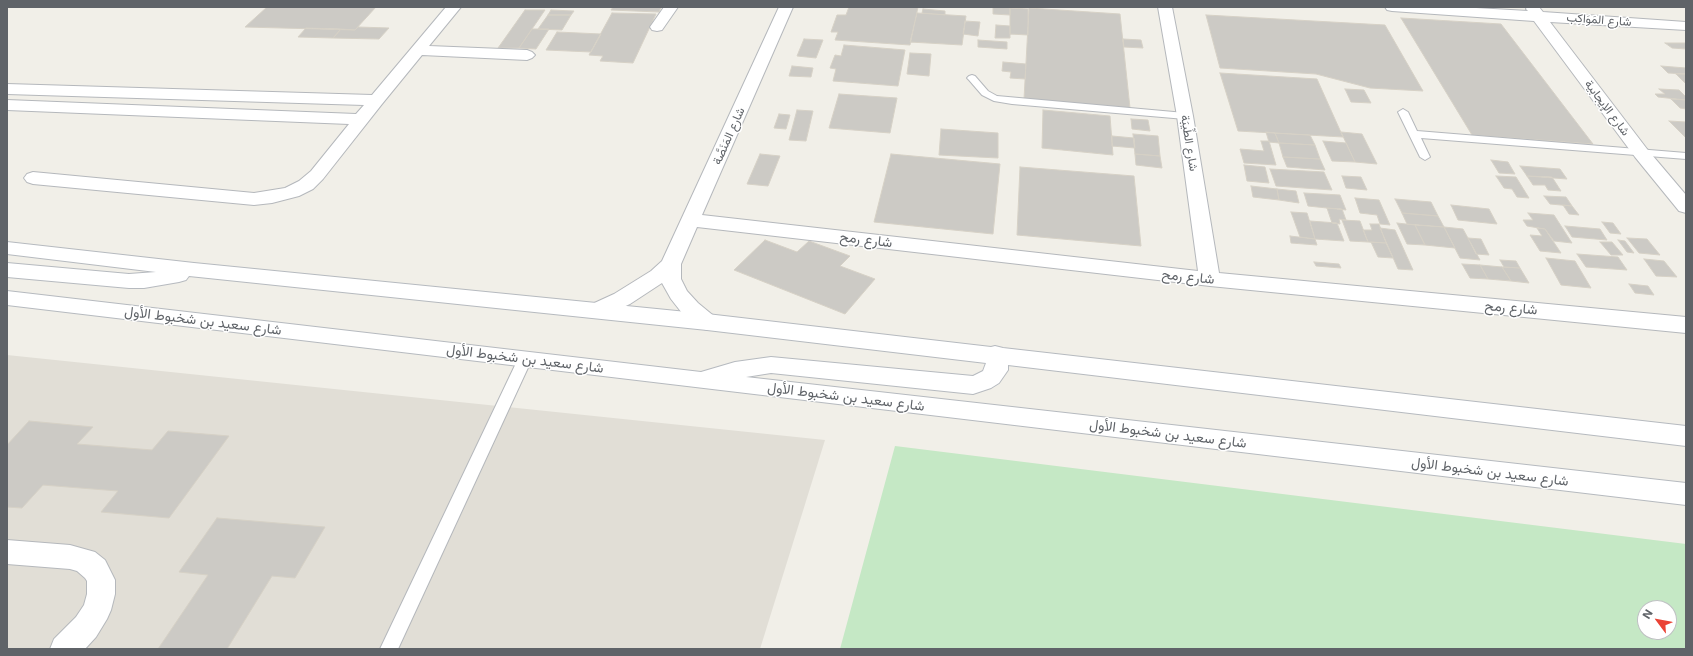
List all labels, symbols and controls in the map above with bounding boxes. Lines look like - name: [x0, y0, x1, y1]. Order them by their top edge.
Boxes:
- street label: شارع المَوَاكِب: [1566, 11, 1632, 29]
- street label: شارع الإيجابية: [1581, 77, 1633, 139]
- street label: شارع المَنَصَّة: [710, 105, 748, 167]
- street label: شارع الطِّيبَة: [1177, 114, 1201, 172]
- street label: شارع رمح: [839, 228, 893, 252]
- street label: شارع رمح: [1161, 266, 1215, 288]
- street label: شارع رمح: [1484, 297, 1538, 319]
- street label: شارع سعيد بن شخبوط الأول: [124, 303, 282, 339]
- street label: شارع سعيد بن شخبوط الأول: [446, 341, 604, 377]
- street label: شارع سعيد بن شخبوط الأول: [767, 379, 925, 415]
- street label: شارع سعيد بن شخبوط الأول: [1089, 416, 1247, 452]
- street label: شارع سعيد بن شخبوط الأول: [1411, 454, 1569, 490]
- north arrow: [1637, 600, 1677, 640]
- text: N: [1640, 607, 1656, 621]

